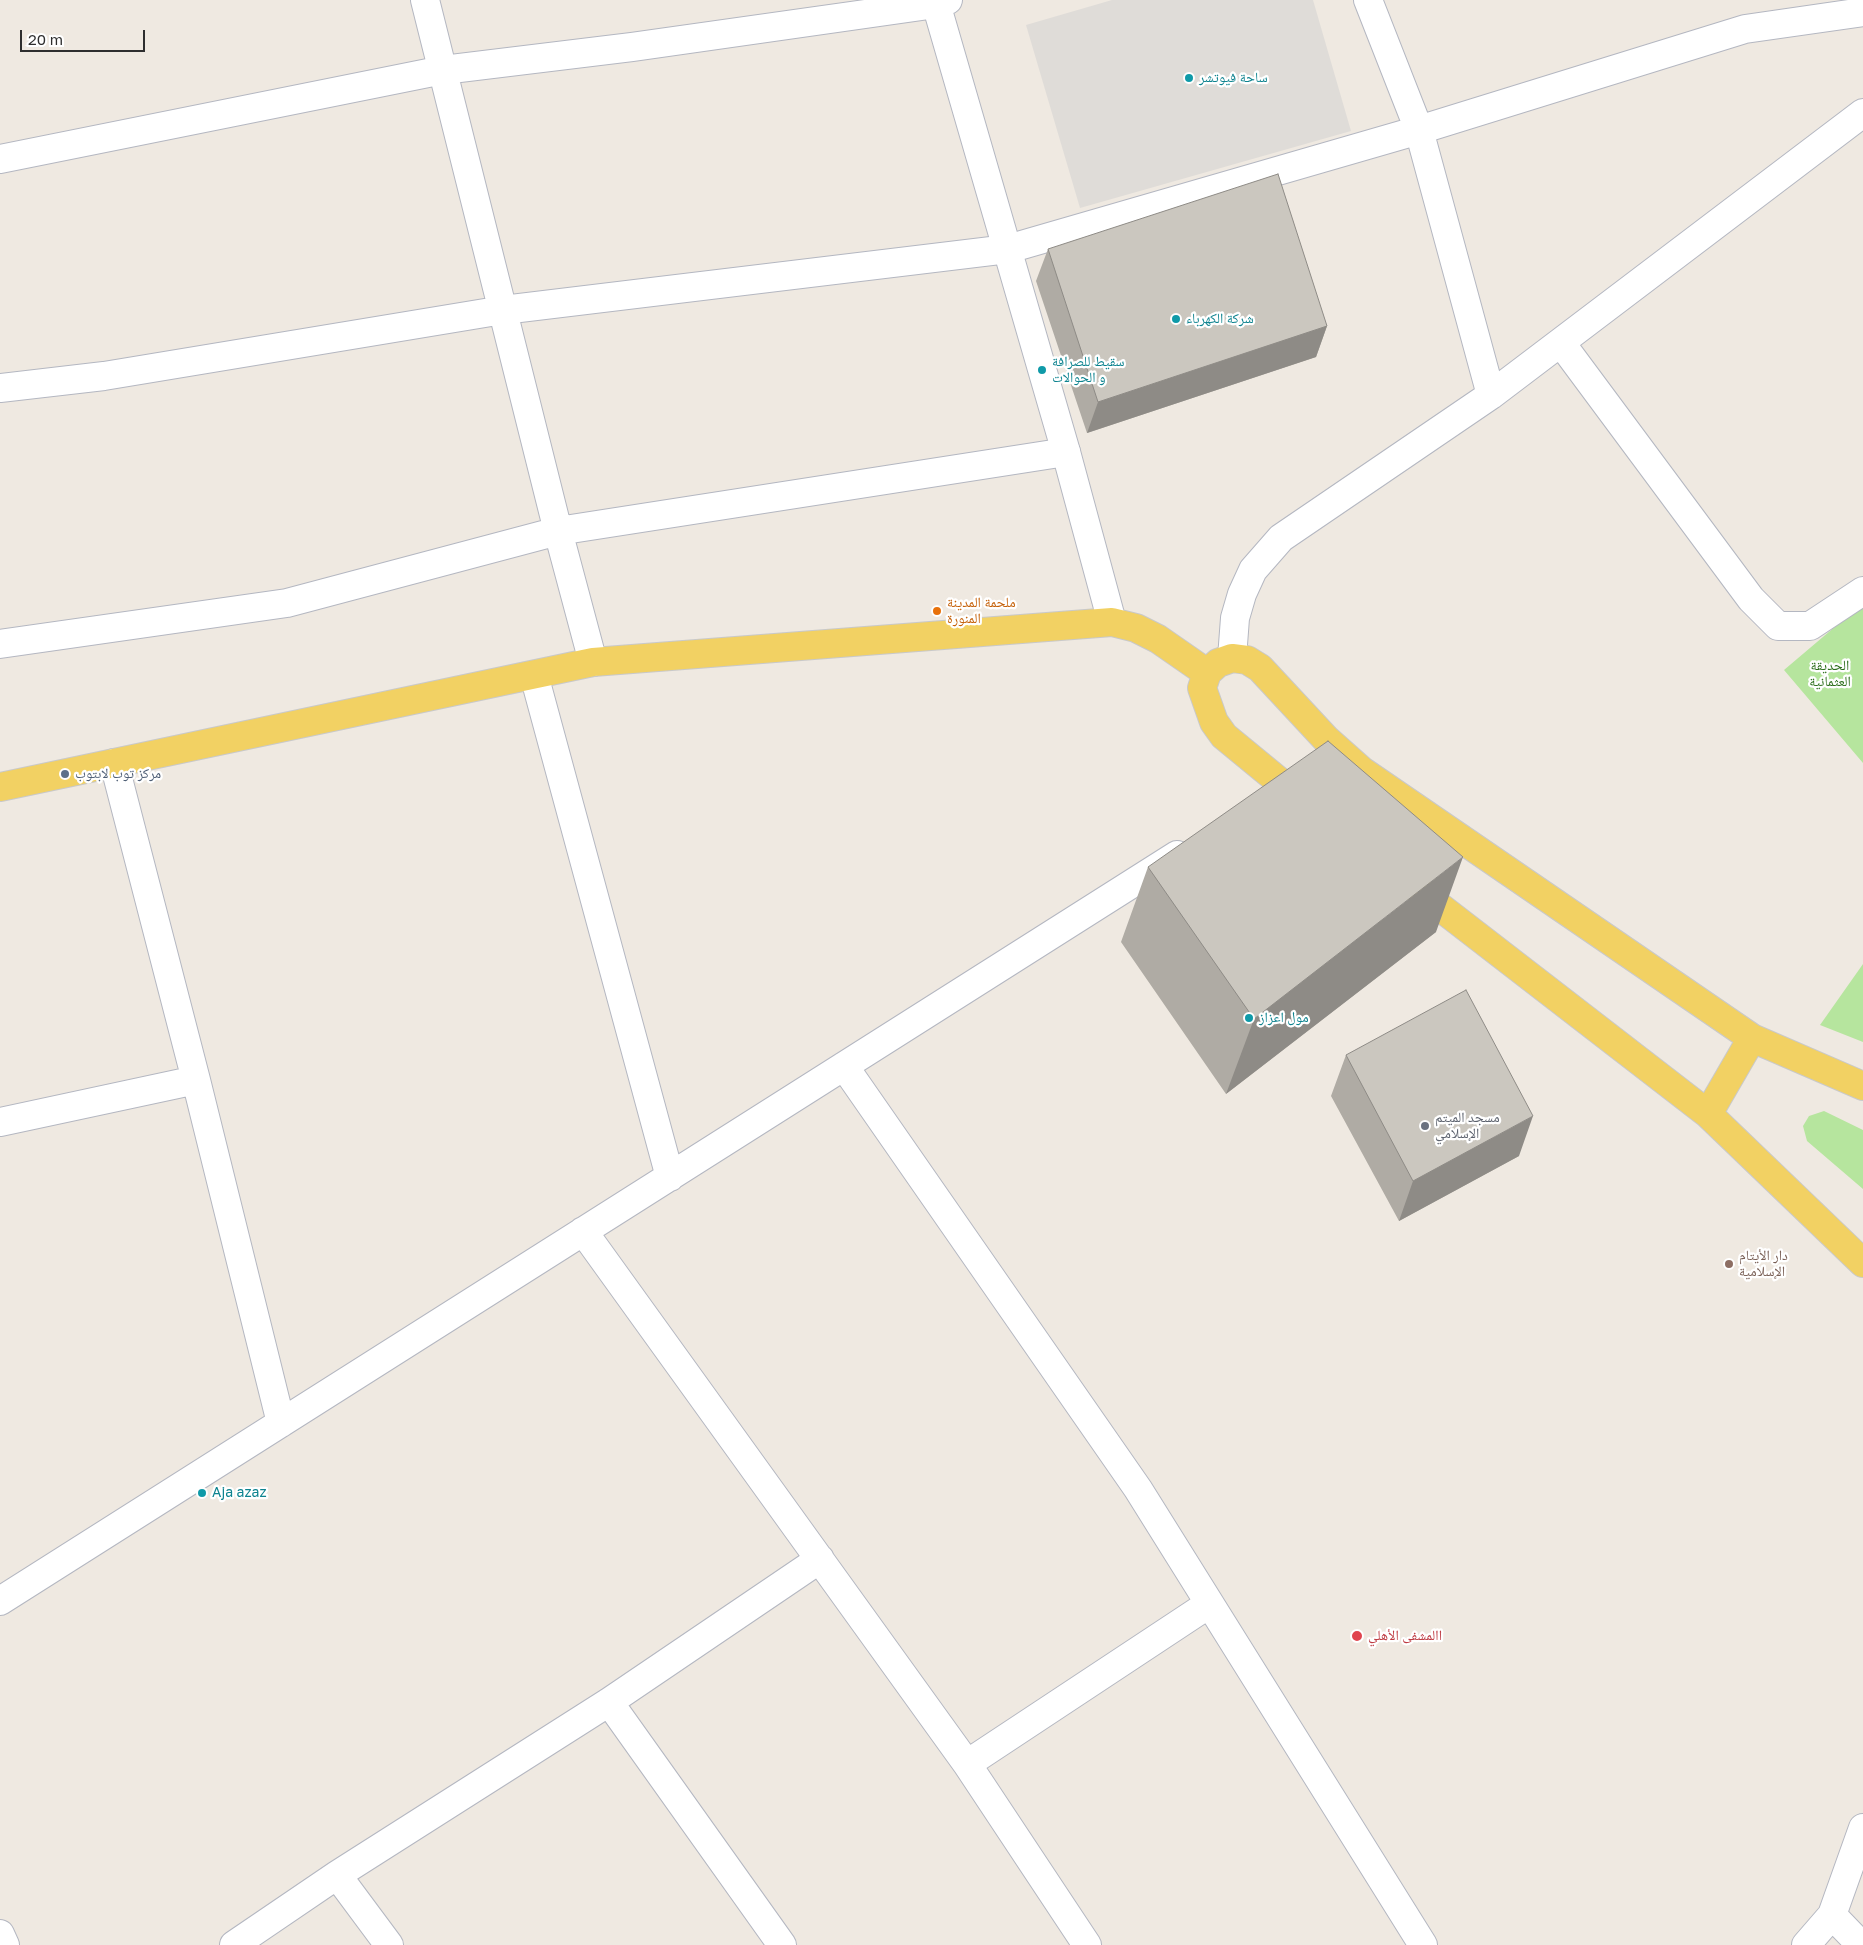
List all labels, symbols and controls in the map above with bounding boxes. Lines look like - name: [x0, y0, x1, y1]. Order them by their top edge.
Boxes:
- scale bar: [22, 20, 148, 52]
- text: 20 m: [28, 30, 63, 48]
- place label: ساحة فيوتشر: [1199, 70, 1268, 86]
- marker: ساحة فيوتشر: [1183, 72, 1195, 84]
- place label: شركة الكهرباء: [1186, 311, 1254, 327]
- marker: شركة الكهرباء: [1170, 313, 1182, 325]
- place label: سقيط للصرافة و الحوالات: [1052, 354, 1125, 387]
- marker: سقيط للصرافة و الحوالات: [1036, 364, 1048, 376]
- place label: ملحمة المدينة المنورة: [947, 595, 1016, 628]
- marker: ملحمة المدينة المنورة: [931, 605, 943, 617]
- park label: الحديقة العثمانية: [1809, 658, 1851, 690]
- place label: مركز توب لابتوب: [75, 766, 161, 782]
- marker: مركز توب لابتوب: [59, 768, 71, 780]
- place label: مول اعزاز: [1259, 1010, 1309, 1026]
- marker: مول اعزاز: [1243, 1012, 1255, 1024]
- place label: مسجد الميتم الإسلامي: [1435, 1110, 1500, 1142]
- marker: مسجد الميتم الإسلامي: [1419, 1120, 1431, 1132]
- place label: دار الأيتام الإسلامية: [1739, 1248, 1788, 1280]
- marker: دار الأيتام الإسلامية: [1723, 1258, 1735, 1270]
- place label: Aja azaz: [212, 1485, 267, 1501]
- marker: Aja azaz: [196, 1487, 208, 1499]
- place label: االمشفى الأهلي: [1368, 1628, 1442, 1644]
- marker: االمشفى الأهلي: [1350, 1629, 1364, 1643]

